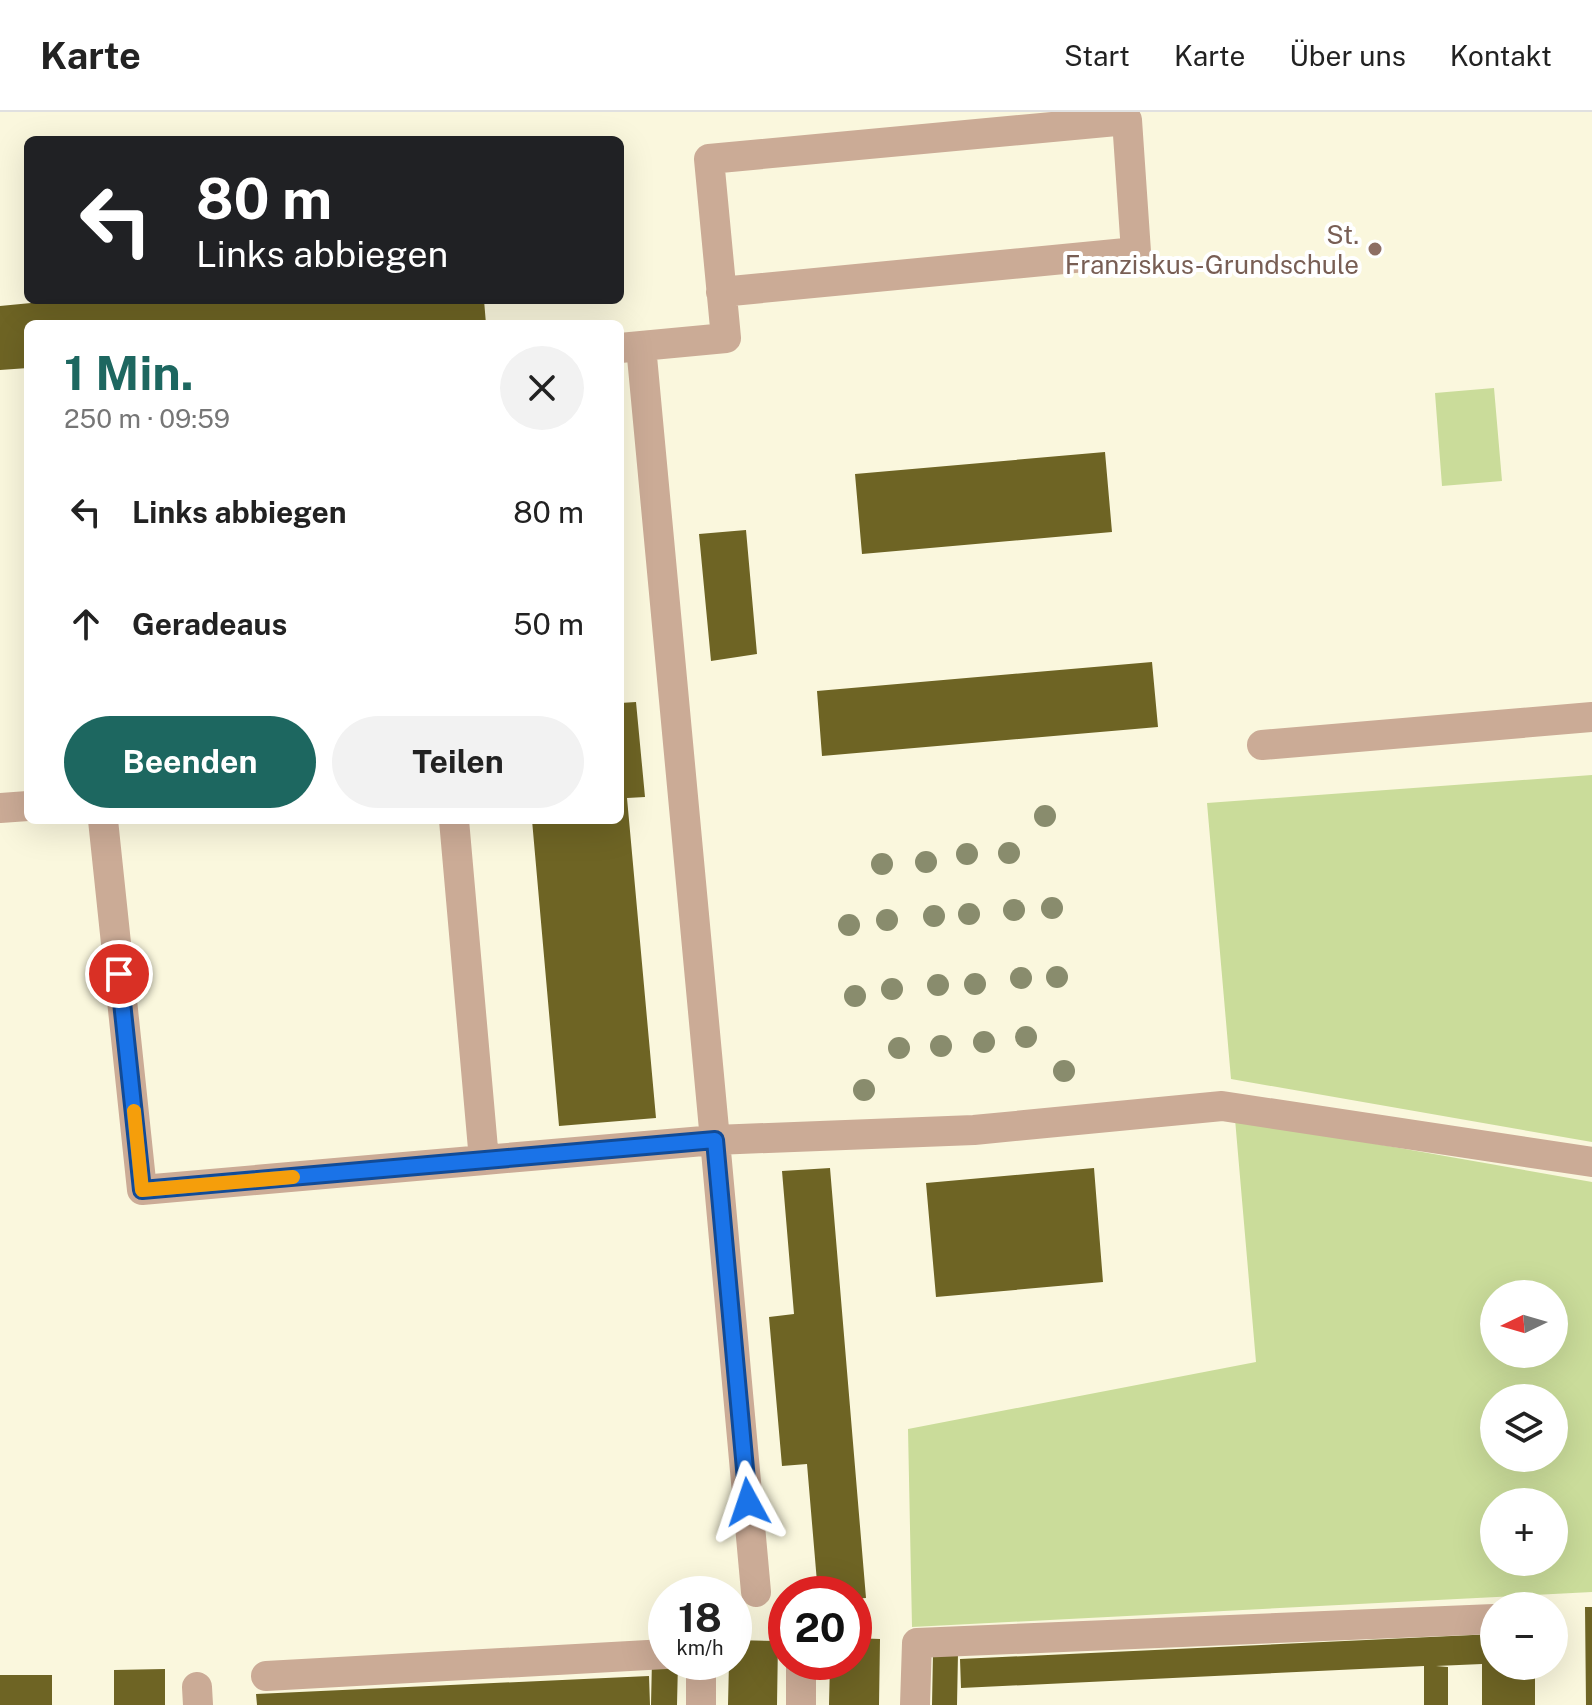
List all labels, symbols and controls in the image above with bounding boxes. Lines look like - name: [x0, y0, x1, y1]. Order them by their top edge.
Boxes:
- text: Karte: [40, 33, 141, 78]
- text: Start: [1064, 39, 1130, 72]
- text: Karte: [1174, 39, 1245, 72]
- text: Über uns: [1289, 39, 1406, 72]
- text: Kontakt: [1450, 39, 1552, 72]
- text: 80 m: [196, 166, 332, 232]
- icon: left: [64, 168, 168, 272]
- place label: St. Franziskus-Grundschule: [1065, 219, 1359, 280]
- text: Links abbiegen: [196, 233, 448, 275]
- marker: St. Franziskus-Grundschule: [1366, 240, 1384, 258]
- text: 1 Min.: [64, 344, 194, 401]
- button: close: [500, 346, 584, 430]
- text: 250 m · 09:59: [64, 403, 230, 434]
- icon: left: [64, 490, 108, 534]
- text: Links abbiegen: [132, 494, 347, 530]
- text: 80 m: [513, 494, 584, 530]
- icon: ahead: [64, 602, 108, 646]
- text: Geradeaus: [132, 606, 287, 642]
- text: 50 m: [513, 606, 584, 642]
- button: Beenden: [64, 716, 316, 808]
- button: Teilen: [332, 716, 584, 808]
- pin: [85, 940, 153, 1008]
- icon: arrive: [97, 952, 141, 996]
- north arrow: [1480, 1280, 1568, 1368]
- map controls: [1480, 1280, 1568, 1680]
- button: layers: [1480, 1384, 1568, 1472]
- position arrow: [706, 1460, 790, 1544]
- button: +: [1480, 1488, 1568, 1576]
- speed limit sign: 20: [768, 1576, 872, 1680]
- button: −: [1480, 1592, 1568, 1680]
- text: 18: [678, 1594, 722, 1641]
- text: km/h: [676, 1636, 724, 1660]

